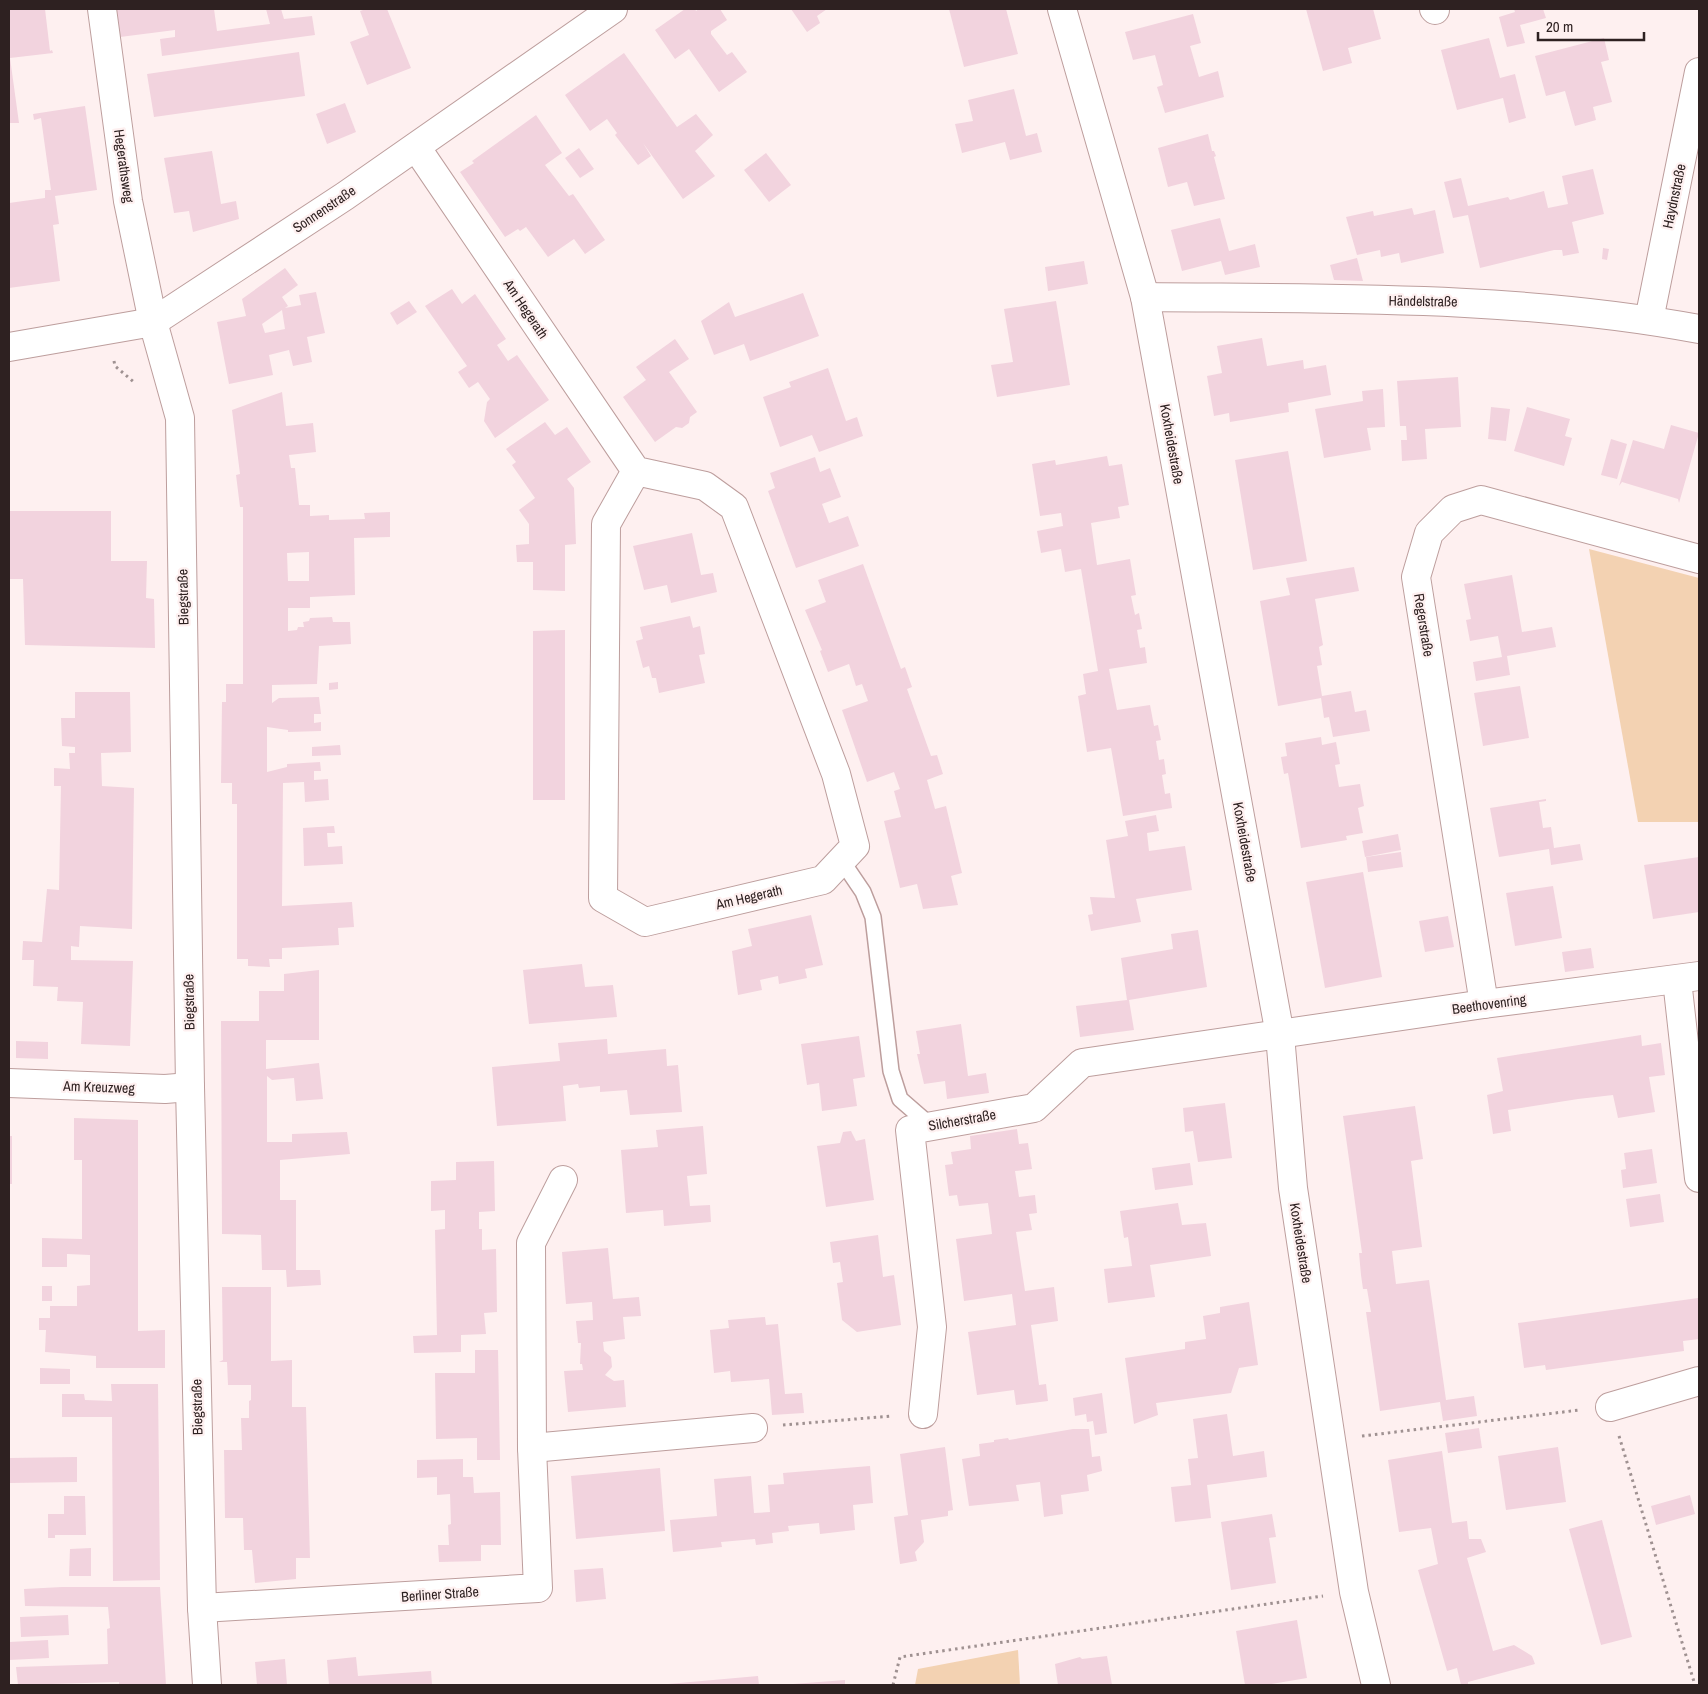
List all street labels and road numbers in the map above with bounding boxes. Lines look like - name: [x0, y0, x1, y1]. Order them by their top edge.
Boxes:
- street label: Hegerathsweg: [110, 128, 138, 205]
- street label: Haydnstraße: [1658, 162, 1690, 230]
- street label: Sonnenstraße: [289, 181, 359, 237]
- street label: Am Hegerath: [499, 275, 552, 342]
- street label: Händelstraße: [1388, 291, 1458, 311]
- street label: Koxheidestraße: [1156, 403, 1188, 485]
- street label: Biegstraße: [174, 569, 192, 625]
- street label: Regerstraße: [1410, 592, 1438, 658]
- street label: Koxheidestraße: [1229, 801, 1261, 883]
- street label: Am Hegerath: [713, 881, 784, 914]
- street label: Biegstraße: [180, 974, 198, 1030]
- street label: Beethovenring: [1451, 990, 1528, 1018]
- street label: Am Kreuzweg: [62, 1077, 136, 1097]
- street label: Silcherstraße: [927, 1105, 997, 1135]
- street label: Koxheidestraße: [1286, 1202, 1316, 1284]
- street label: Biegstraße: [188, 1379, 206, 1435]
- street label: Berliner Straße: [401, 1582, 479, 1606]

